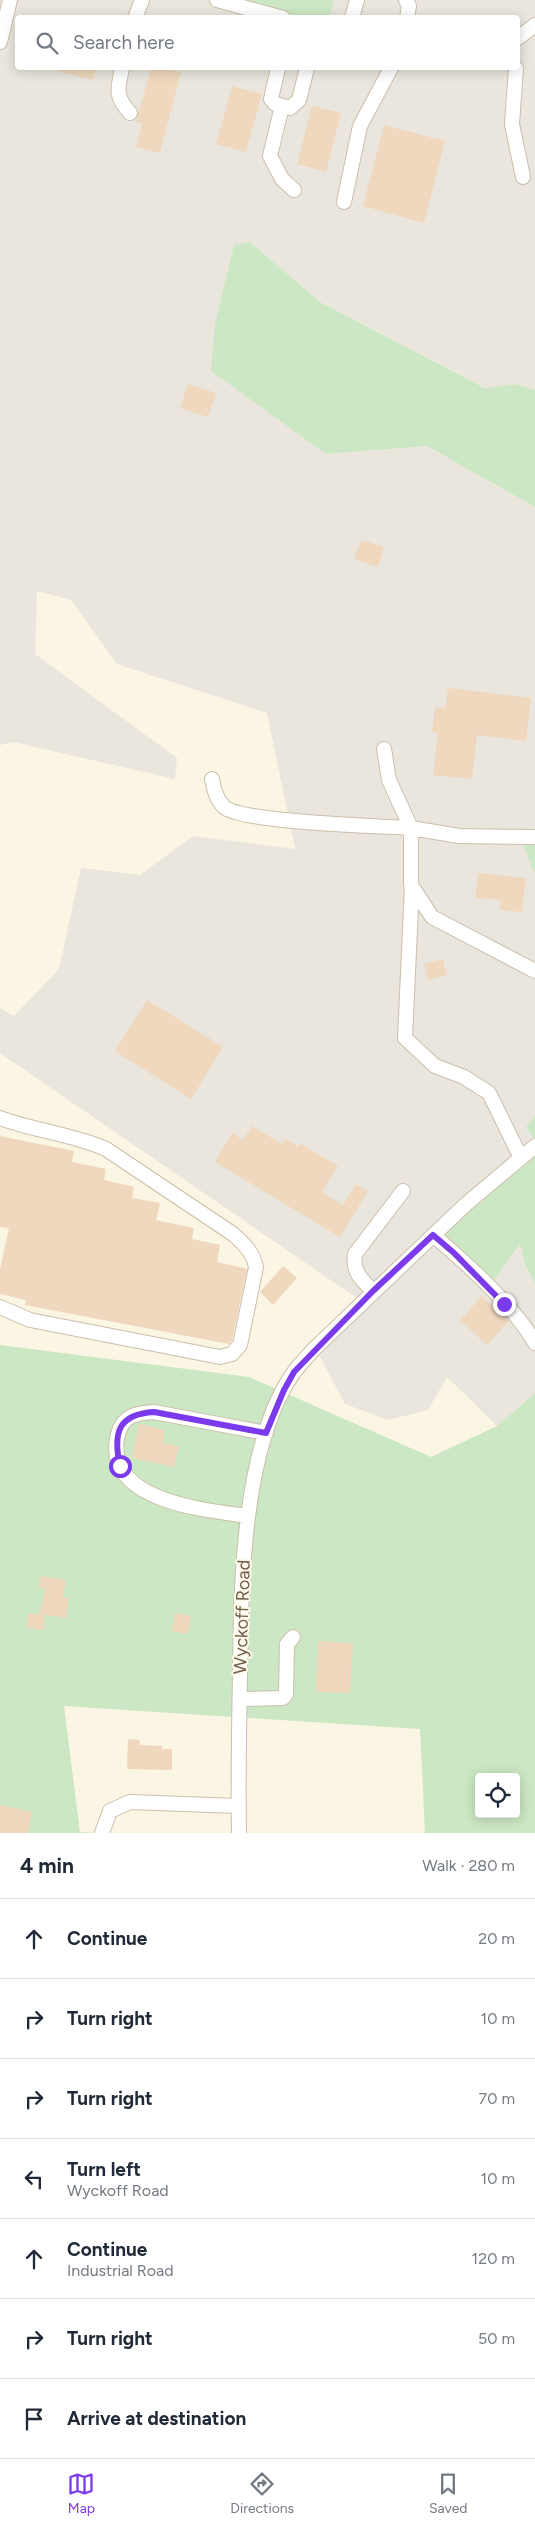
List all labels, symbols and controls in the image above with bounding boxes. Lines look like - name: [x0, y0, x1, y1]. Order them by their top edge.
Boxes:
- search box: [15, 15, 520, 70]
- icon: search: [33, 29, 61, 57]
- text: Search here: [73, 31, 175, 54]
- route end: [493, 1293, 516, 1316]
- route start: [109, 1455, 132, 1478]
- street label: Wyckoff Road: [229, 1559, 255, 1675]
- map controls: [475, 1773, 520, 1818]
- button: locate: [475, 1773, 520, 1818]
- text: 4 min: [20, 1853, 74, 1878]
- text: Walk · 280 m: [422, 1856, 515, 1875]
- icon: ahead: [20, 1925, 48, 1953]
- text: Continue: [67, 1927, 147, 1950]
- text: 20 m: [478, 1929, 515, 1948]
- icon: right: [20, 2005, 48, 2033]
- text: Turn right: [67, 2007, 153, 2030]
- text: 10 m: [481, 2009, 515, 2028]
- icon: right: [20, 2085, 48, 2113]
- text: Turn right: [67, 2087, 153, 2110]
- text: 70 m: [479, 2089, 515, 2108]
- text: Turn left: [67, 2158, 141, 2181]
- icon: left: [20, 2165, 48, 2193]
- text: 10 m: [481, 2169, 515, 2188]
- text: Wyckoff Road: [67, 2181, 169, 2200]
- text: Continue: [67, 2238, 147, 2261]
- icon: ahead: [20, 2245, 48, 2273]
- text: 120 m: [472, 2249, 515, 2268]
- text: Industrial Road: [67, 2261, 174, 2280]
- icon: right: [20, 2325, 48, 2353]
- text: Turn right: [67, 2327, 153, 2350]
- text: 50 m: [478, 2329, 515, 2348]
- icon: arrive: [20, 2405, 48, 2433]
- text: Arrive at destination: [67, 2407, 246, 2430]
- tab: Map: [67, 2470, 95, 2517]
- tab: Directions: [230, 2470, 294, 2517]
- tab: Saved: [429, 2470, 468, 2517]

